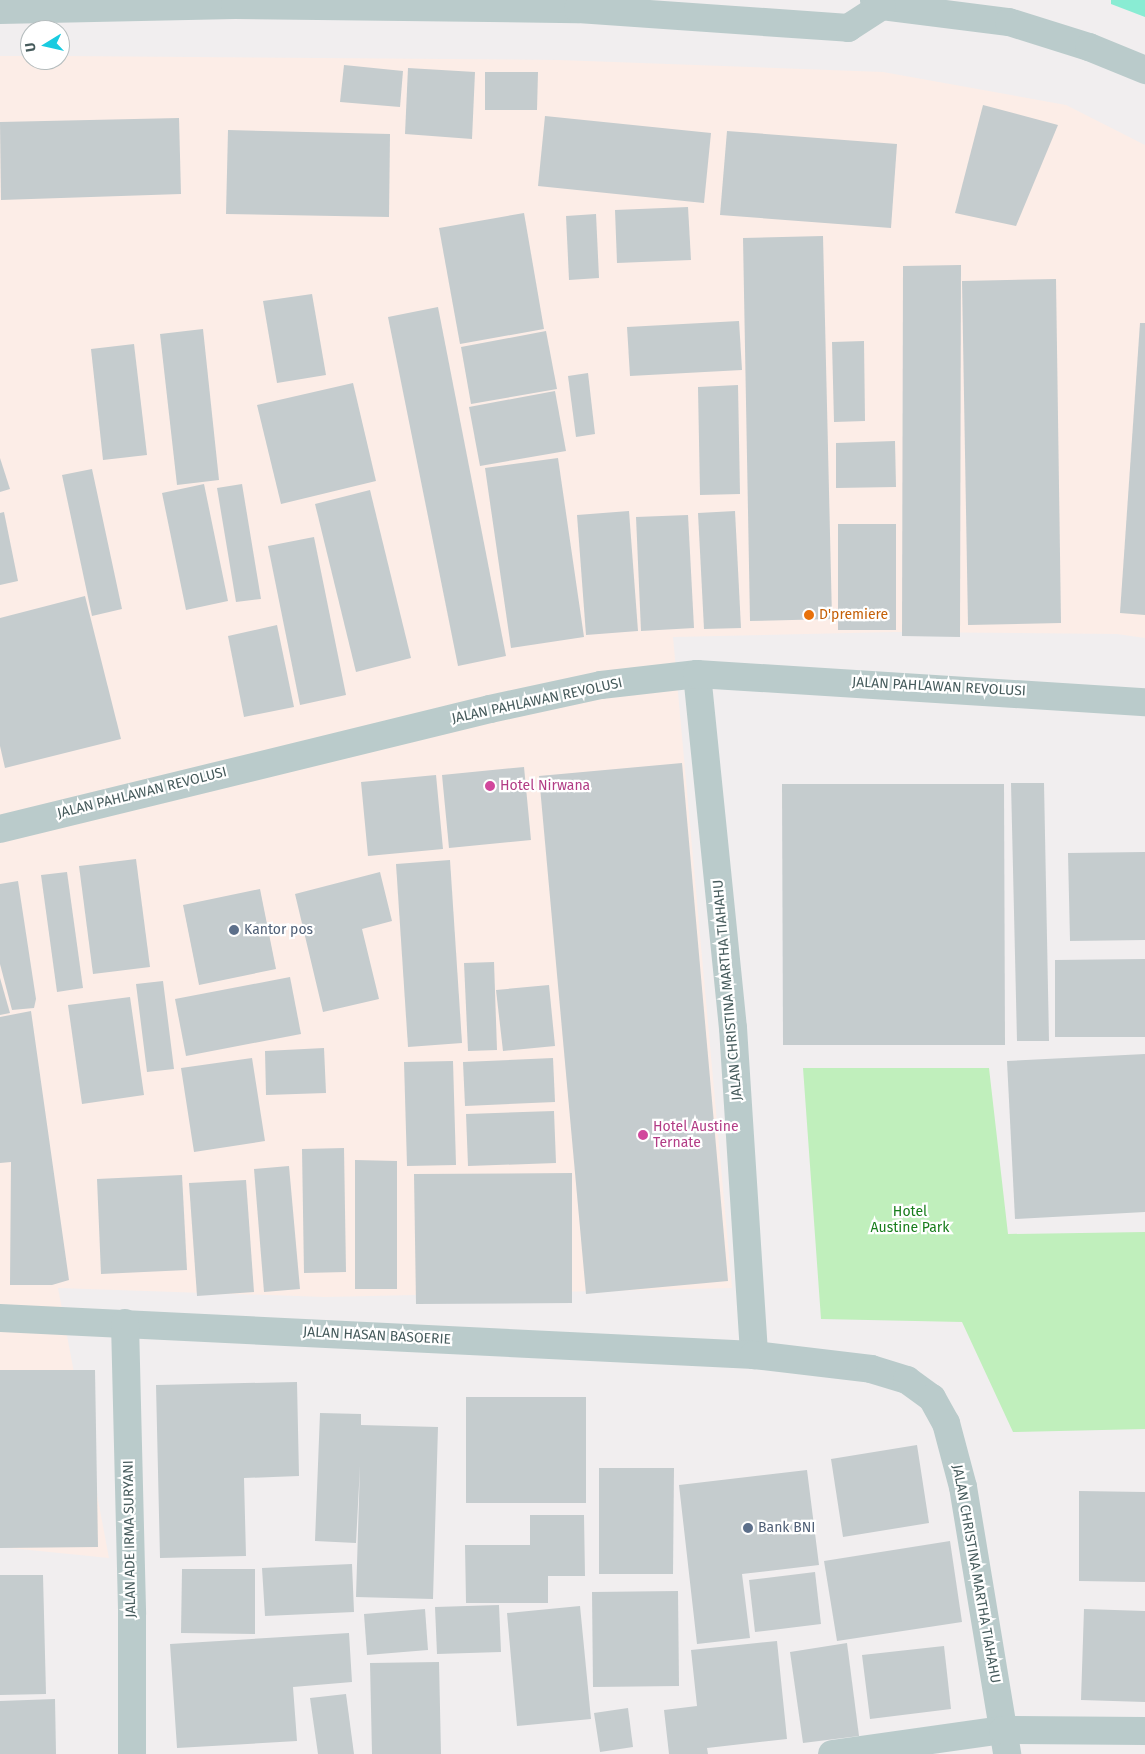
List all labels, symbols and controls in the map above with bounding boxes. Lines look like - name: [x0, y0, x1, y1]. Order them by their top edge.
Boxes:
- north arrow: [20, 20, 70, 70]
- text: U: [22, 41, 40, 53]
- place label: D'premiere: [819, 607, 888, 623]
- marker: D'premiere: [803, 609, 815, 621]
- street label: JALAN PAHLAWAN REVOLUSI: [852, 674, 1026, 700]
- street label: JALAN PAHLAWAN REVOLUSI: [450, 675, 624, 727]
- street label: JALAN PAHLAWAN REVOLUSI: [55, 764, 229, 822]
- place label: Hotel Nirwana: [500, 778, 590, 794]
- marker: Hotel Nirwana: [484, 780, 496, 792]
- street label: JALAN CHRISTINA MARTHA TIAHAHU: [710, 879, 746, 1101]
- place label: Kantor pos: [244, 922, 313, 938]
- marker: Kantor pos: [228, 924, 240, 936]
- place label: Hotel Austine Ternate: [653, 1119, 739, 1152]
- marker: Hotel Austine Ternate: [637, 1129, 649, 1141]
- park label: Hotel Austine Park: [871, 1204, 949, 1236]
- street label: JALAN HASAN BASOERIE: [303, 1324, 451, 1348]
- street label: JALAN ADE IRMA SURYANI: [120, 1460, 140, 1618]
- street label: JALAN CHRISTINA MARTHA TIAHAHU: [948, 1463, 1004, 1685]
- place label: Bank BNI: [758, 1520, 815, 1536]
- marker: Bank BNI: [742, 1522, 754, 1534]

